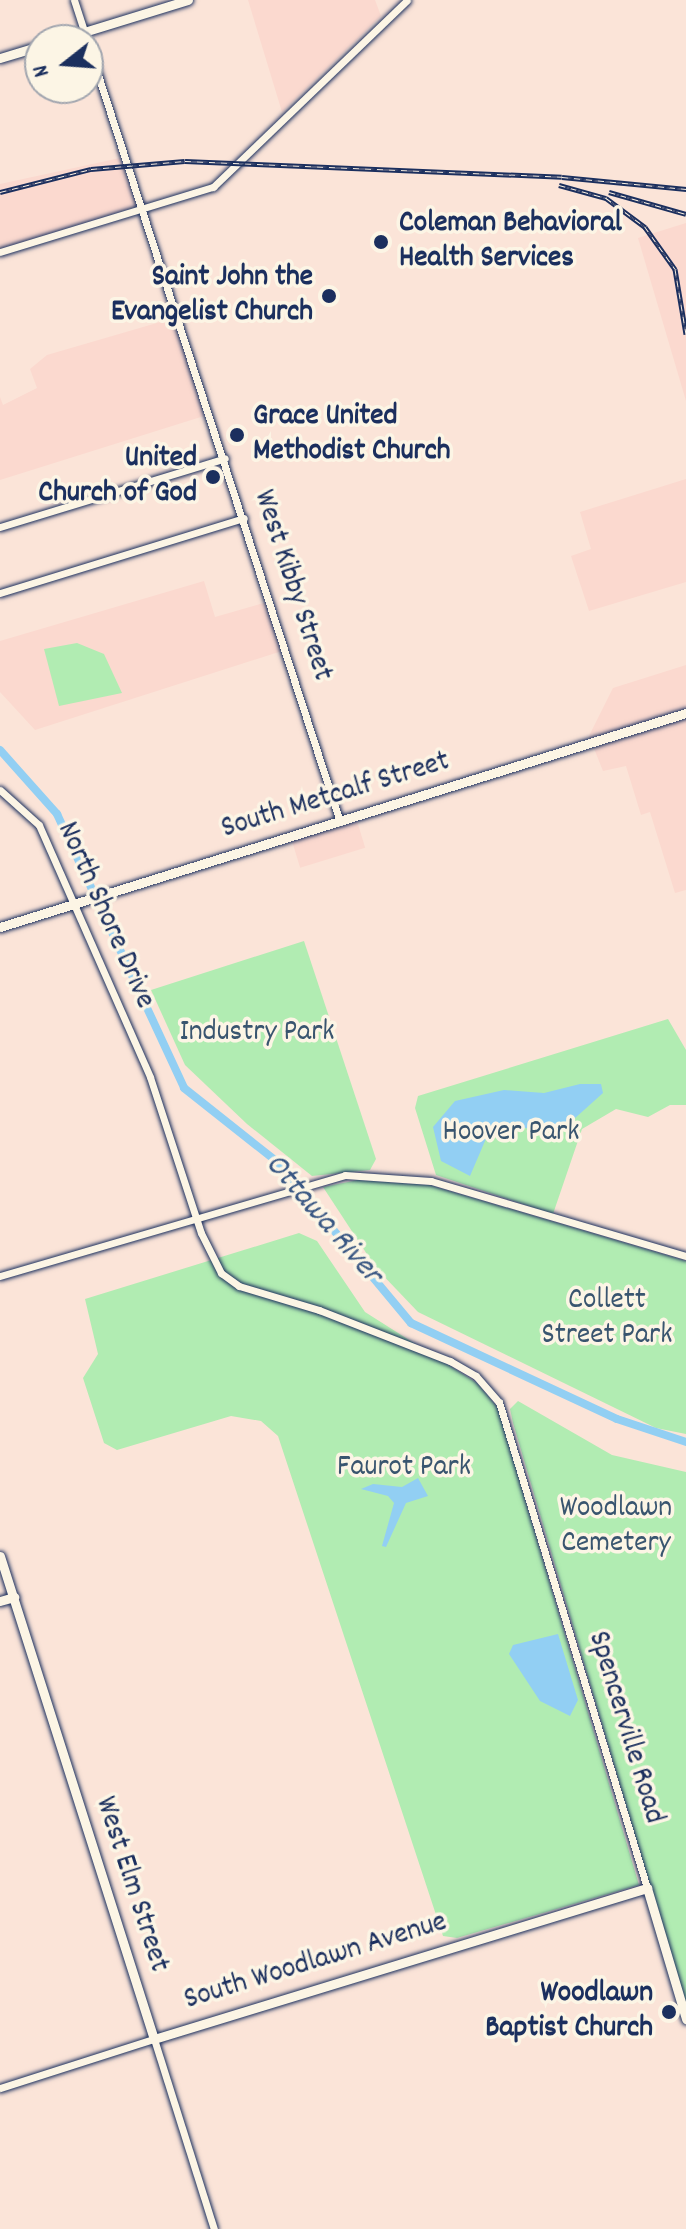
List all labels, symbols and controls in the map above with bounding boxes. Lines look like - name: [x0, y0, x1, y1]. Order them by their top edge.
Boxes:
- north arrow: [24, 24, 104, 104]
- text: N: [26, 61, 59, 80]
- place label: Coleman Behavioral Health Services: [399, 207, 622, 278]
- marker: Coleman Behavioral Health Services: [370, 231, 392, 253]
- place label: Saint John the Evangelist Church: [111, 261, 313, 332]
- marker: Saint John the Evangelist Church: [320, 287, 338, 305]
- place label: Grace United Methodist Church: [253, 400, 450, 470]
- marker: Grace United Methodist Church: [228, 426, 246, 444]
- place label: United Church of God: [38, 442, 197, 512]
- marker: United Church of God: [204, 468, 222, 486]
- street label: West Kibby Street: [243, 486, 339, 686]
- street label: South Metcalf Street: [218, 745, 454, 849]
- street label: North Shore Drive: [47, 817, 161, 1015]
- park label: Industry Park: [179, 1016, 335, 1052]
- park label: Hoover Park: [443, 1116, 579, 1152]
- water label: Ottawa River: [255, 1147, 389, 1293]
- park label: Collett Street Park: [542, 1284, 672, 1354]
- park label: Faurot Park: [337, 1451, 471, 1487]
- park label: Woodlawn Cemetery: [560, 1492, 672, 1562]
- street label: Spencerville Road: [578, 1628, 670, 1828]
- street label: West Elm Street: [85, 1793, 175, 1977]
- street label: South Woodlawn Avenue: [180, 1906, 452, 2020]
- place label: Woodlawn Baptist Church: [485, 1977, 653, 2048]
- marker: Woodlawn Baptist Church: [660, 2003, 678, 2021]

